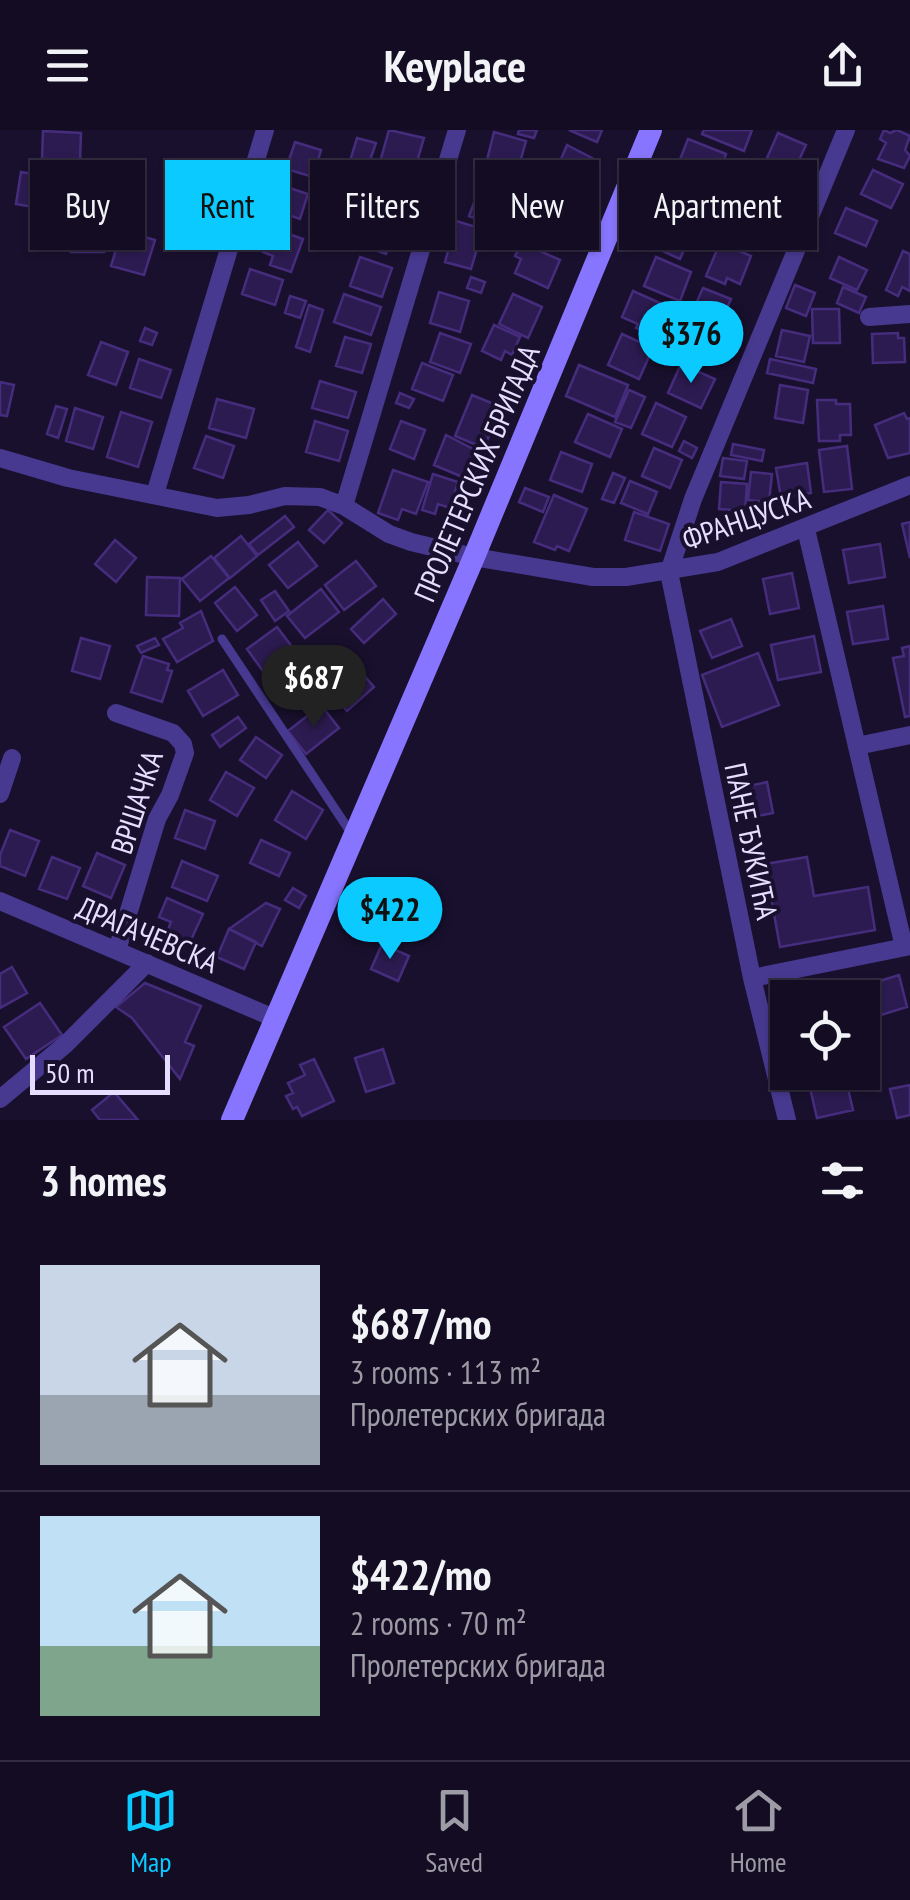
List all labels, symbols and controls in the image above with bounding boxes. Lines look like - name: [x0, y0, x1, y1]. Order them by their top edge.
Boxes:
- text: Keyplace: [384, 36, 526, 94]
- icon: menu: [40, 38, 95, 93]
- icon: share: [815, 38, 870, 93]
- chip: Buy: [30, 160, 145, 250]
- chip: Rent: [165, 160, 290, 250]
- chip: Filters: [310, 160, 455, 250]
- chip: New: [475, 160, 599, 250]
- chip: Apartment: [619, 160, 817, 250]
- pin: $376: [632, 301, 750, 386]
- text: $376: [660, 312, 722, 354]
- street label: ПРОЛЕТЕРСКИХ БРИГАДА: [404, 338, 548, 607]
- street label: ФРАНЦУСКА: [677, 478, 816, 558]
- pin: $687: [255, 645, 373, 730]
- text: $687: [283, 656, 345, 698]
- street label: ВРШАЧКА: [101, 745, 171, 859]
- street label: ПАНЕ ЂУКИЋА: [716, 759, 788, 924]
- pin: $422: [331, 877, 449, 962]
- street label: ДРАГАЧЕВСКА: [71, 887, 225, 982]
- text: $422: [359, 888, 421, 930]
- map controls: [770, 980, 880, 1090]
- button: locate: [770, 980, 880, 1090]
- scale bar: [30, 1050, 170, 1094]
- text: 50 m: [45, 1054, 94, 1091]
- text: 3 homes: [40, 1153, 167, 1208]
- icon: filters: [815, 1153, 870, 1208]
- text: $687/mo: [350, 1296, 492, 1351]
- icon: home: [120, 1305, 240, 1425]
- text: 3 rooms · 113 m²: [350, 1351, 541, 1393]
- text: Пролетерских бригада: [350, 1393, 606, 1435]
- text: $422/mo: [350, 1547, 492, 1602]
- icon: home: [120, 1556, 240, 1676]
- text: 2 rooms · 70 m²: [350, 1602, 527, 1644]
- text: Пролетерских бригада: [350, 1644, 606, 1686]
- tab: Map: [123, 1783, 178, 1880]
- tab: Saved: [425, 1783, 483, 1880]
- tab: Home: [730, 1783, 787, 1880]

